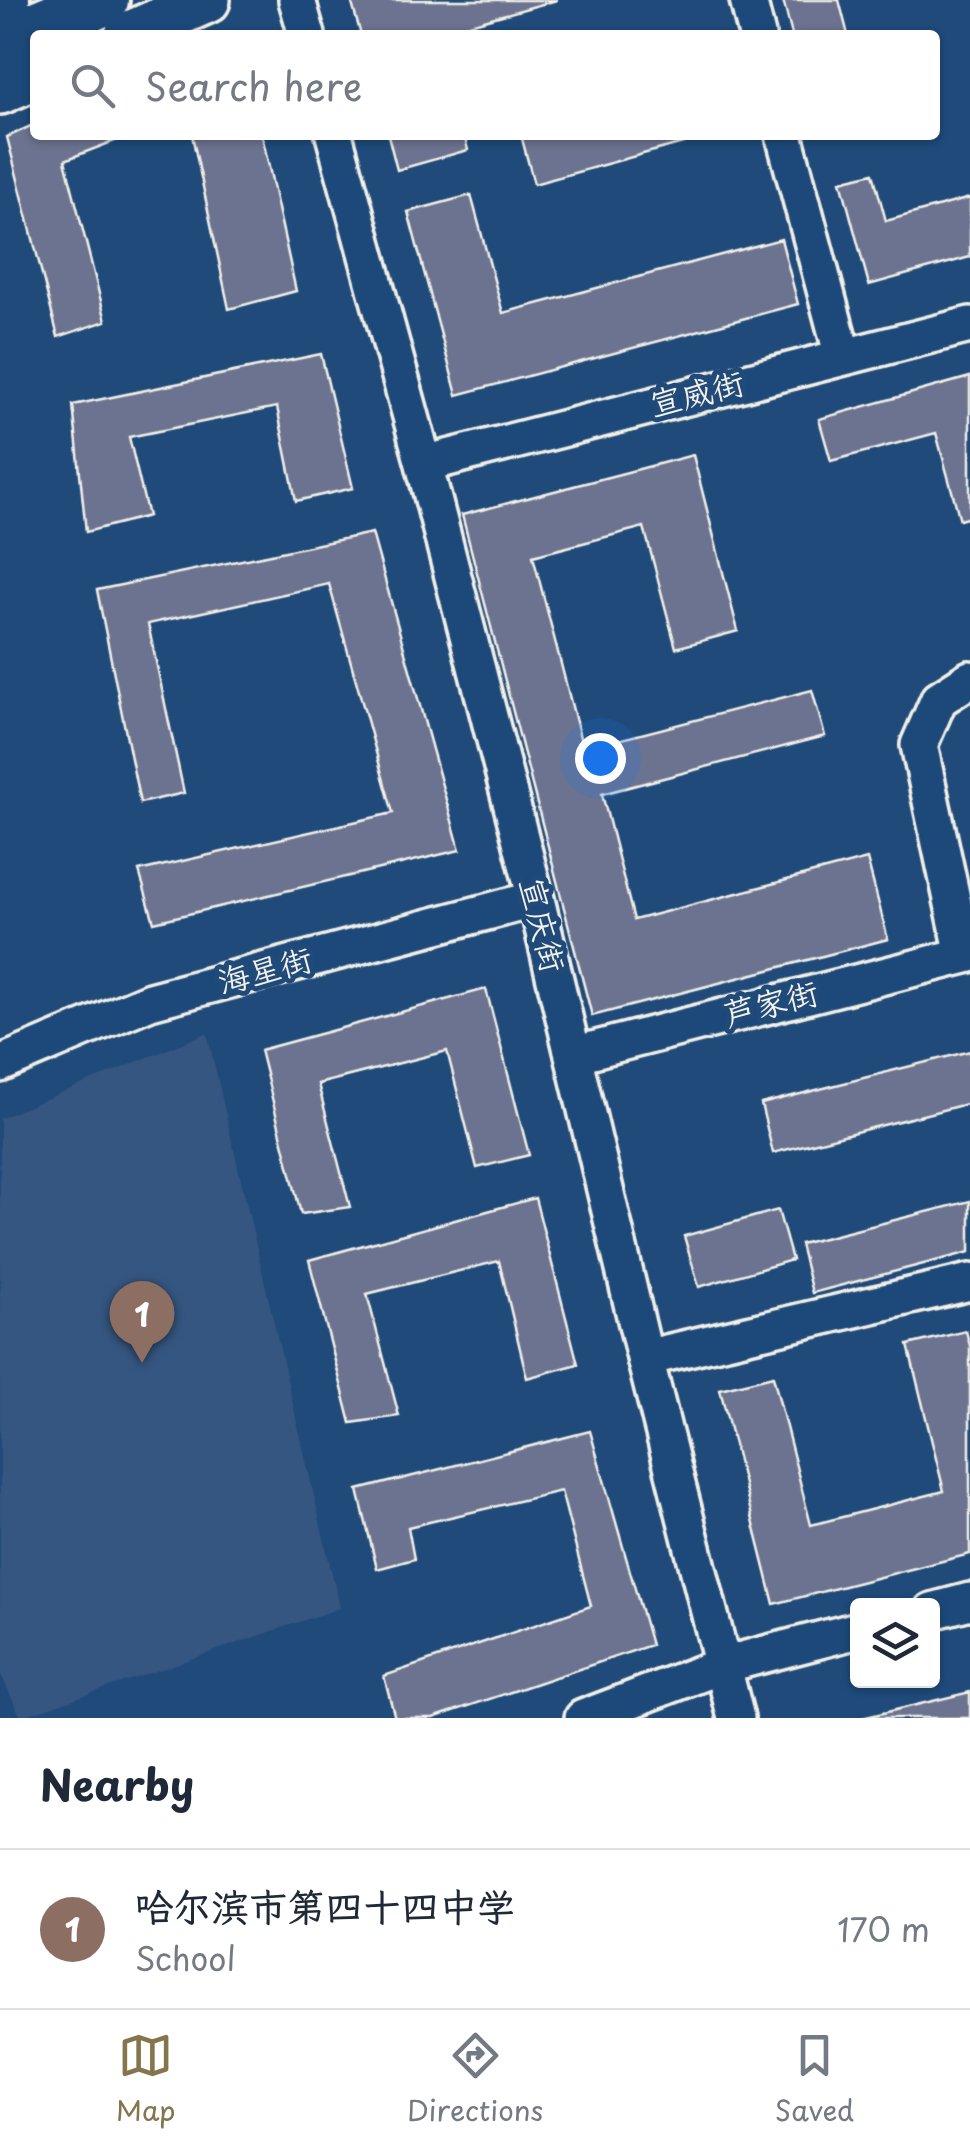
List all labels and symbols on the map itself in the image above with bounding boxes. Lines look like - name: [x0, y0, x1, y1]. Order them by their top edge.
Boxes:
- street label: 宣威街: [644, 357, 749, 427]
- your location: [575, 733, 626, 784]
- street label: 宣庆街: [509, 872, 579, 977]
- street label: 海星街: [212, 933, 317, 1005]
- street label: 芦家街: [718, 967, 823, 1037]
- pin: 1: [110, 1280, 174, 1363]

